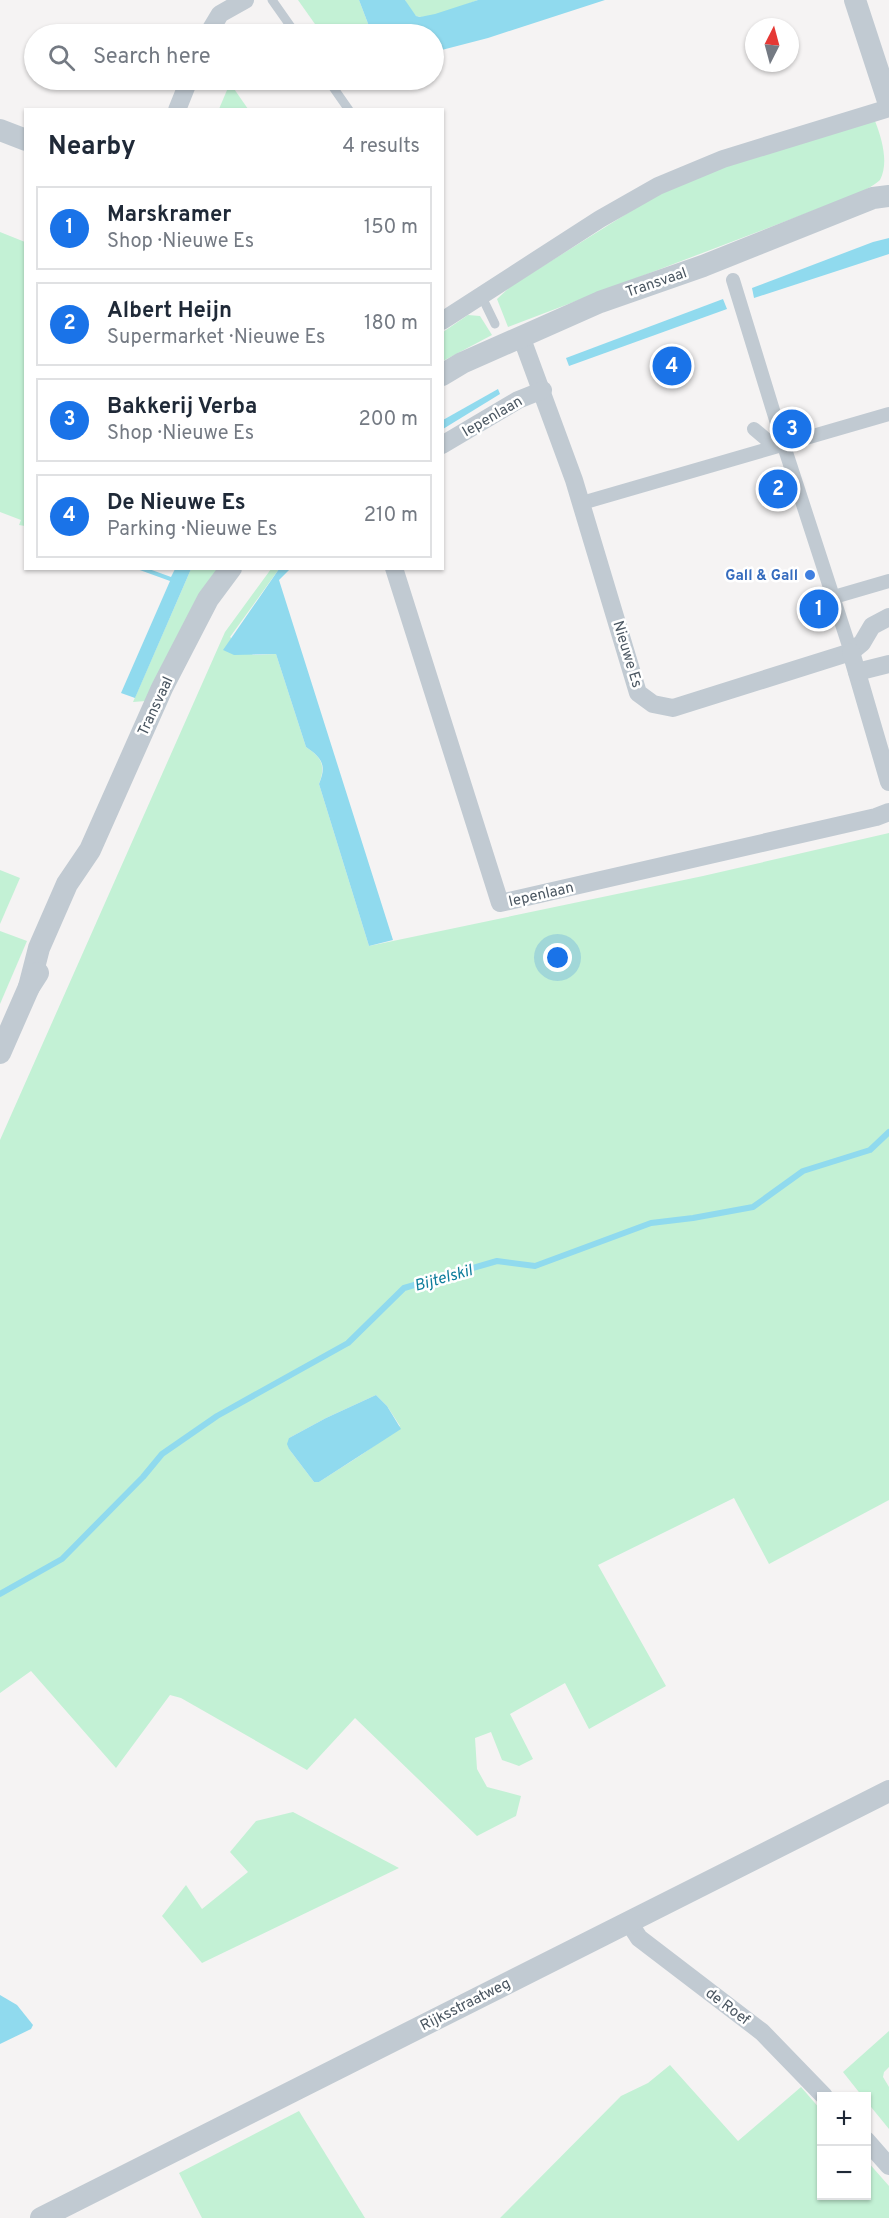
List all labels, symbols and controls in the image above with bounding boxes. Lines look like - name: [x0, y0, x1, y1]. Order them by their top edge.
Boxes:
- north arrow: [745, 18, 799, 72]
- search box: [24, 24, 444, 90]
- icon: search: [45, 41, 78, 74]
- text: Search here: [93, 44, 211, 71]
- text: Nearby: [48, 131, 136, 164]
- text: 4 results: [343, 134, 420, 160]
- text: Marskramer: [107, 202, 232, 229]
- text: 1: [66, 215, 74, 241]
- text: 150 m: [364, 215, 418, 241]
- text: Shop · Nieuwe Es: [107, 229, 254, 255]
- street label: Transvaal: [623, 264, 690, 303]
- text: Albert Heijn: [107, 298, 232, 325]
- text: 2: [63, 311, 76, 337]
- text: 180 m: [364, 311, 418, 337]
- text: Supermarket · Nieuwe Es: [107, 325, 326, 351]
- pin: 4: [652, 344, 692, 388]
- street label: Iepenlaan: [459, 392, 526, 442]
- text: Bakkerij Verba: [107, 394, 257, 421]
- pin: 3: [772, 406, 812, 452]
- text: 3: [64, 407, 76, 433]
- text: 200 m: [359, 407, 418, 433]
- text: Shop · Nieuwe Es: [107, 421, 254, 447]
- pin: 2: [758, 466, 798, 512]
- text: De Nieuwe Es: [107, 490, 246, 517]
- text: 4: [63, 503, 76, 529]
- text: 210 m: [364, 503, 418, 529]
- text: Parking · Nieuwe Es: [107, 517, 277, 543]
- place label: Gall & Gall: [725, 567, 798, 586]
- marker: Gall & Gall: [803, 568, 817, 582]
- pin: 1: [800, 586, 838, 632]
- street label: Nieuwe Es: [607, 619, 646, 690]
- street label: Transvaal: [134, 674, 178, 739]
- street label: Iepenlaan: [507, 879, 576, 912]
- your location: [543, 943, 572, 972]
- water label: Bijtelskil: [412, 1261, 476, 1297]
- street label: Rijksstraatweg: [417, 1974, 514, 2036]
- street label: de Roef: [701, 1984, 753, 2030]
- map controls: [817, 2092, 871, 2200]
- button: +: [817, 2092, 871, 2146]
- button: −: [817, 2146, 871, 2200]

